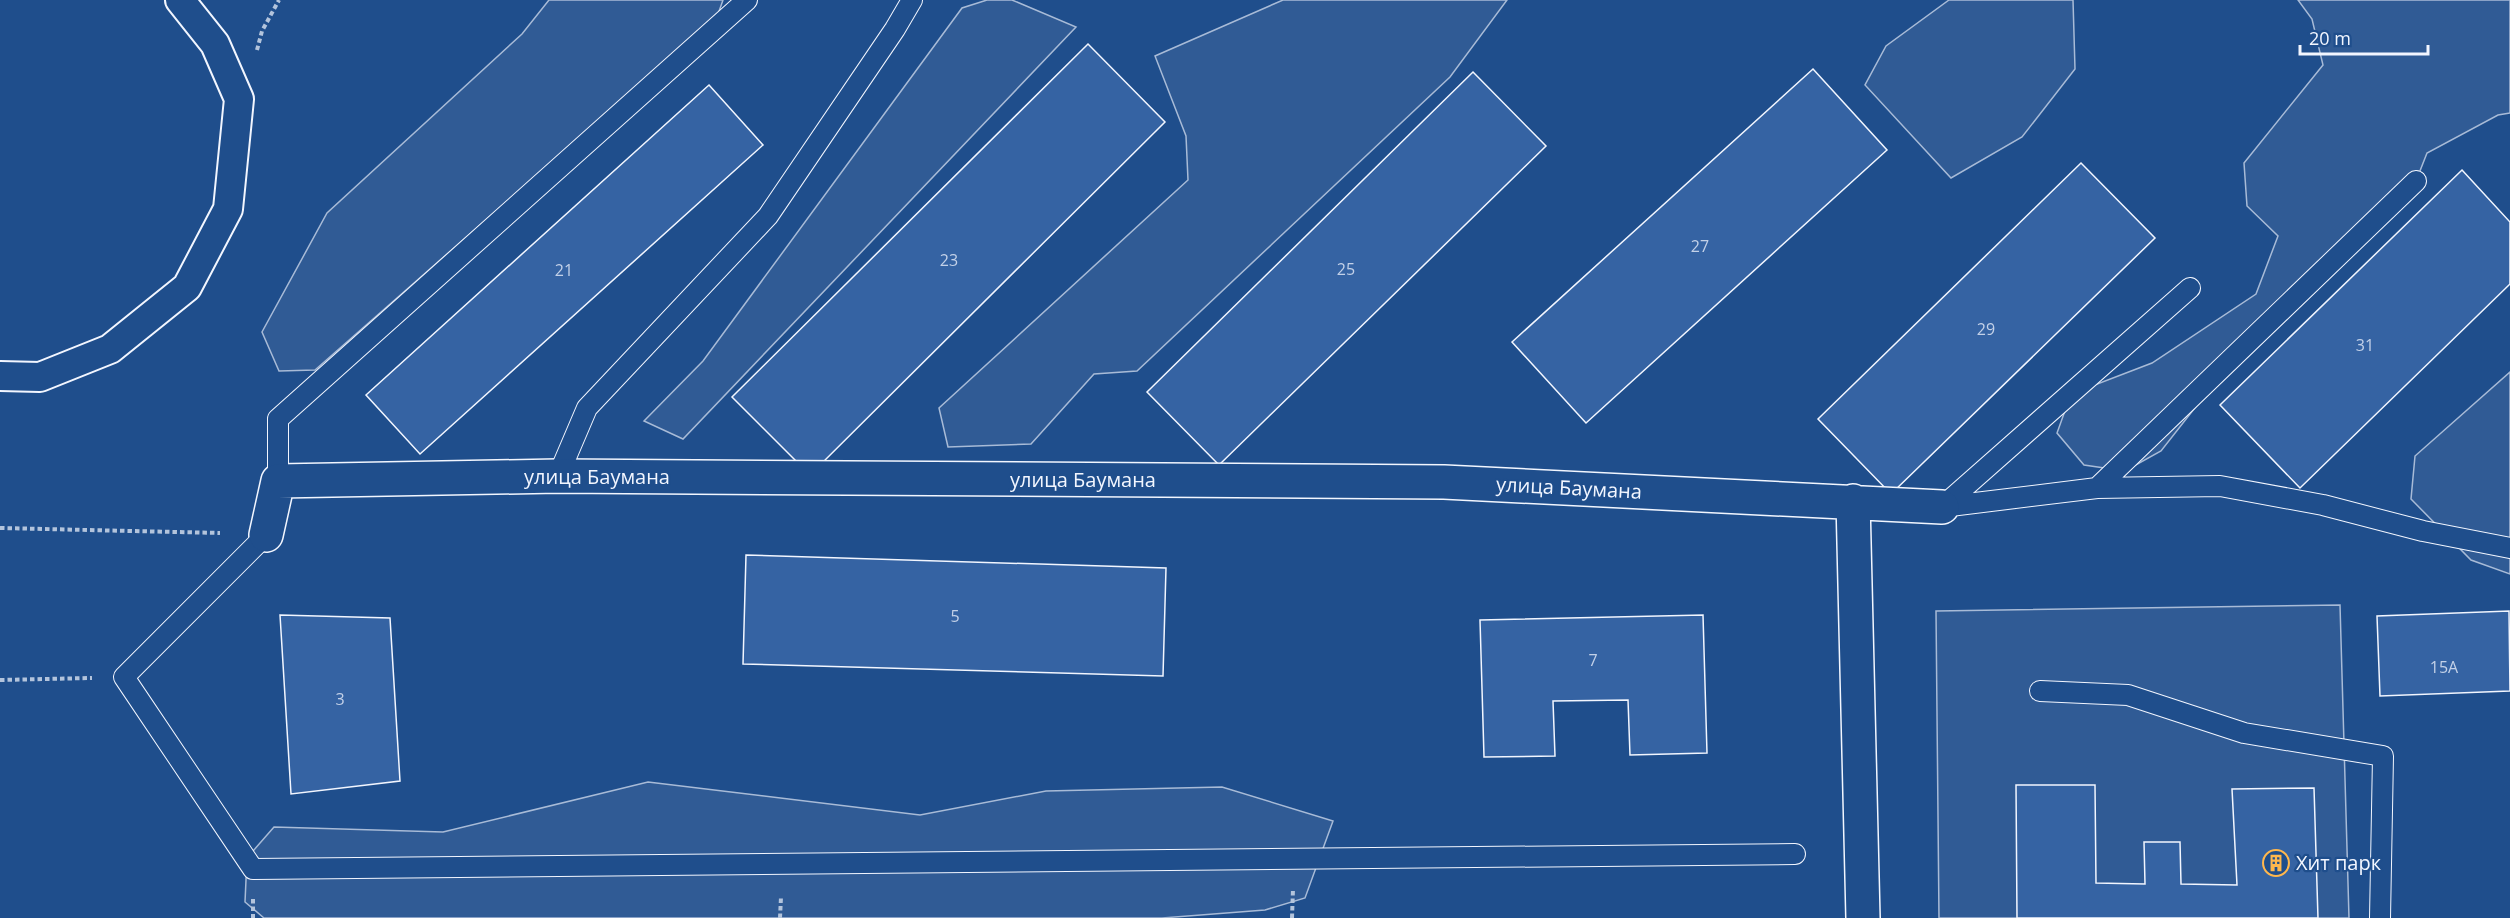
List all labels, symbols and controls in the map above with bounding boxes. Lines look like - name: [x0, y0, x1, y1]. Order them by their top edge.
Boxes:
- scale bar: [2300, 18, 2428, 56]
- text: 20 m: [2309, 26, 2351, 50]
- house number: 27: [1691, 235, 1709, 257]
- house number: 23: [940, 249, 958, 271]
- house number: 25: [1337, 258, 1355, 280]
- house number: 21: [555, 259, 573, 281]
- house number: 29: [1977, 318, 1995, 340]
- house number: 31: [2356, 334, 2374, 356]
- street label: улица Баумана: [524, 463, 670, 490]
- street label: улица Баумана: [1010, 466, 1156, 493]
- street label: улица Баумана: [1495, 470, 1643, 505]
- house number: 5: [950, 605, 960, 627]
- house number: 7: [1588, 649, 1598, 671]
- house number: 15А: [2430, 656, 2459, 678]
- house number: 3: [335, 688, 345, 710]
- building icon: Хит парк: [2261, 848, 2291, 878]
- place label: Хит парк: [2296, 849, 2382, 876]

